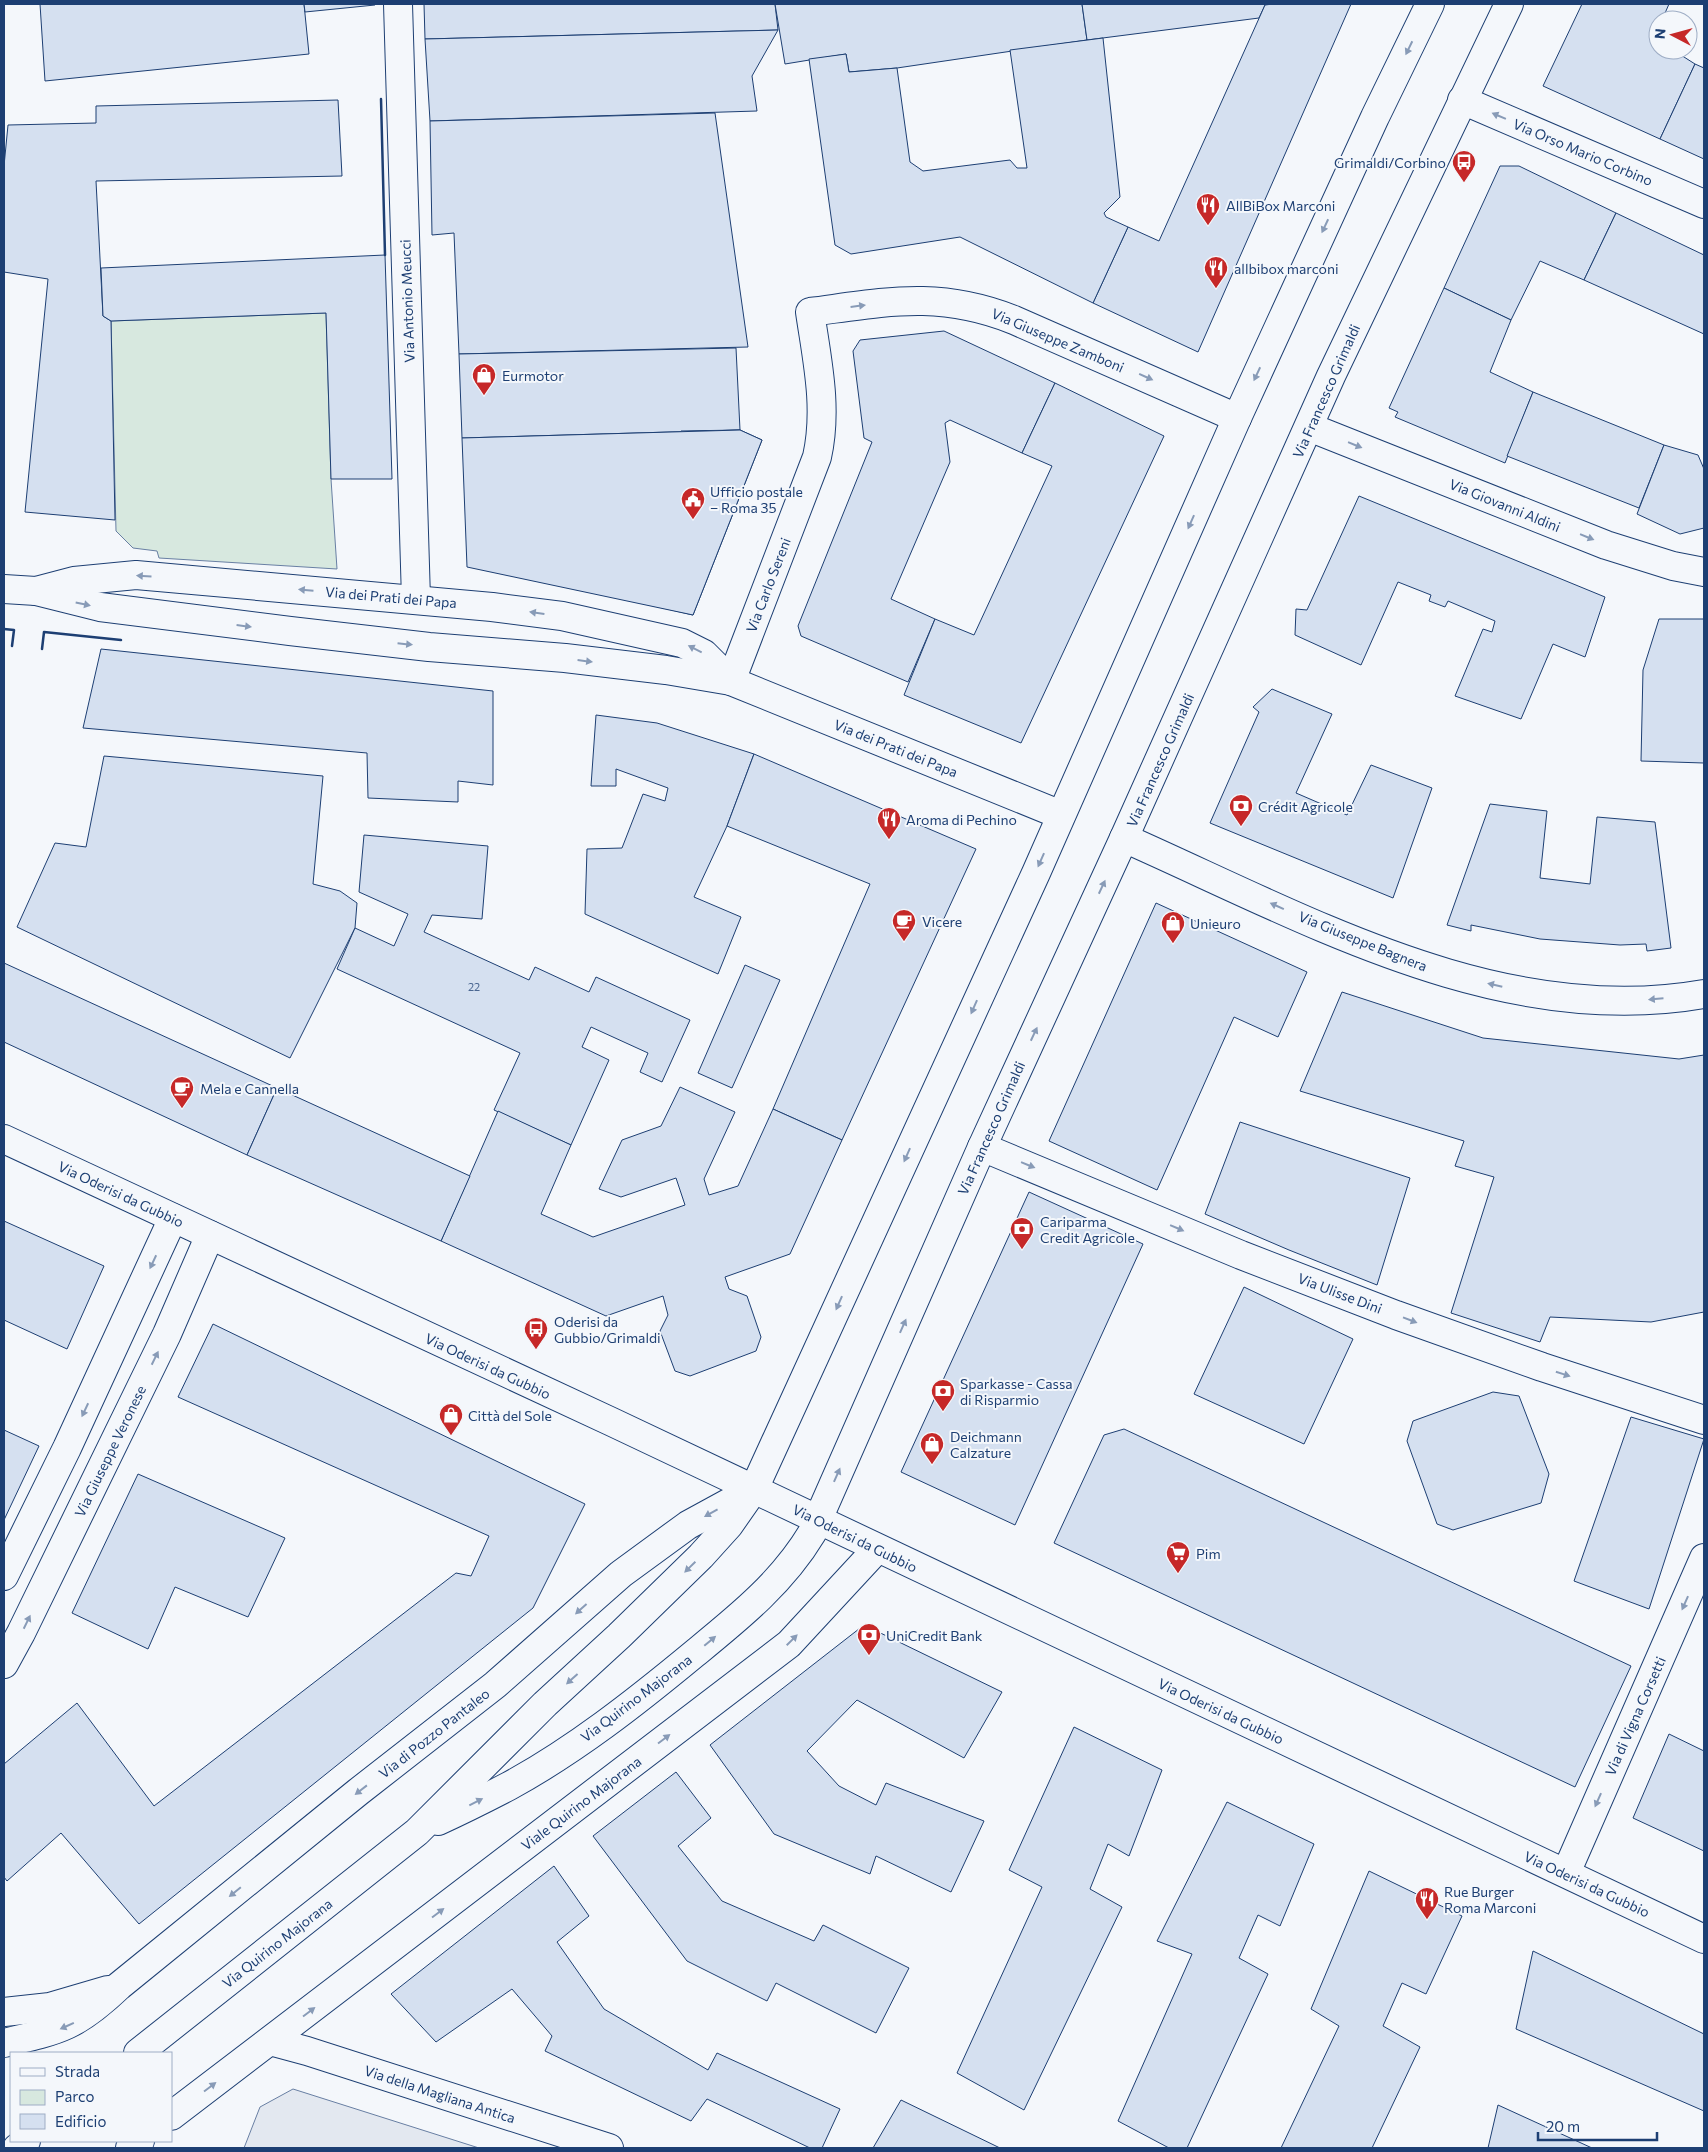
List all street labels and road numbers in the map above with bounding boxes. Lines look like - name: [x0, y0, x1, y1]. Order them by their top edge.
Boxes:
- street label: Via Orso Mario Corbino: [1511, 115, 1655, 189]
- street label: Via Antonio Meucci: [396, 239, 418, 363]
- street label: Via Giuseppe Zamboni: [989, 304, 1127, 376]
- street label: Via Francesco Grimaldi: [1289, 321, 1363, 461]
- street label: Via Giovanni Aldini: [1447, 475, 1563, 535]
- street label: Via Carlo Sereni: [742, 535, 794, 635]
- street label: Via dei Prati dei Papa: [325, 583, 457, 611]
- street label: Via Francesco Grimaldi: [1123, 690, 1197, 830]
- street label: Via dei Prati dei Papa: [832, 715, 960, 781]
- street label: Via Giuseppe Bagnera: [1296, 907, 1430, 975]
- street label: Via Francesco Grimaldi: [954, 1058, 1028, 1198]
- street label: Via Oderisi da Gubbio: [55, 1157, 187, 1231]
- street label: Via Ulisse Dini: [1295, 1269, 1385, 1317]
- street label: Via Oderisi da Gubbio: [422, 1329, 554, 1403]
- street label: Via Giuseppe Veronese: [71, 1382, 149, 1520]
- street label: Via Oderisi da Gubbio: [790, 1500, 920, 1576]
- street label: Via Quirino Majorana: [577, 1651, 695, 1745]
- street label: Via di Vigna Corsetti: [1601, 1654, 1669, 1778]
- street label: Via Oderisi da Gubbio: [1155, 1674, 1287, 1748]
- street label: Via di Pozzo Pantaleo: [375, 1684, 493, 1782]
- street label: Viale Quirino Majorana: [518, 1752, 644, 1854]
- street label: Via Oderisi da Gubbio: [1521, 1847, 1653, 1921]
- street label: Via Quirino Majorana: [219, 1895, 335, 1991]
- street label: Via della Magliana Antica: [362, 2062, 518, 2126]

